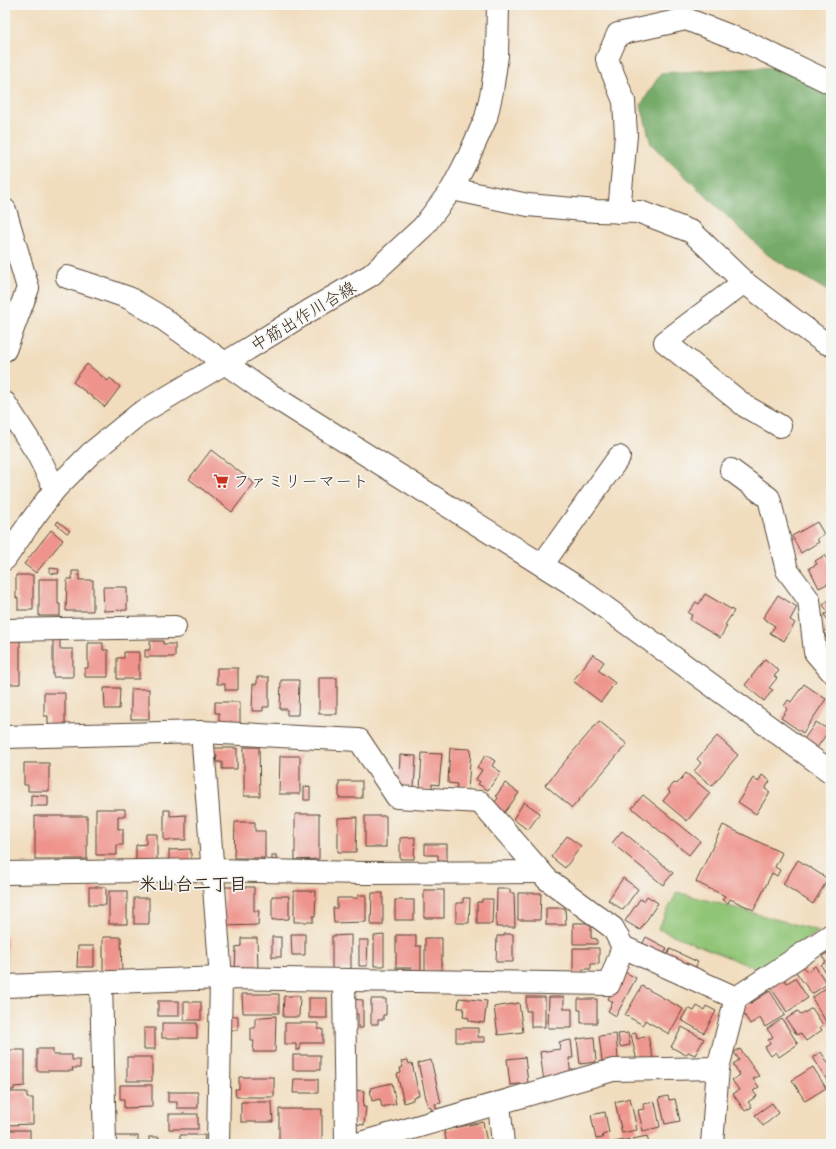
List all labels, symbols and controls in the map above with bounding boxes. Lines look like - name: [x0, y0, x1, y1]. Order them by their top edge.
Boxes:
- street label: 中筋出作川合線: [246, 276, 361, 359]
- place label: ファミリーマート: [233, 470, 369, 495]
- supermarket icon: ファミリーマート: [212, 472, 230, 490]
- district label: 米山台二丁目: [139, 873, 247, 899]

